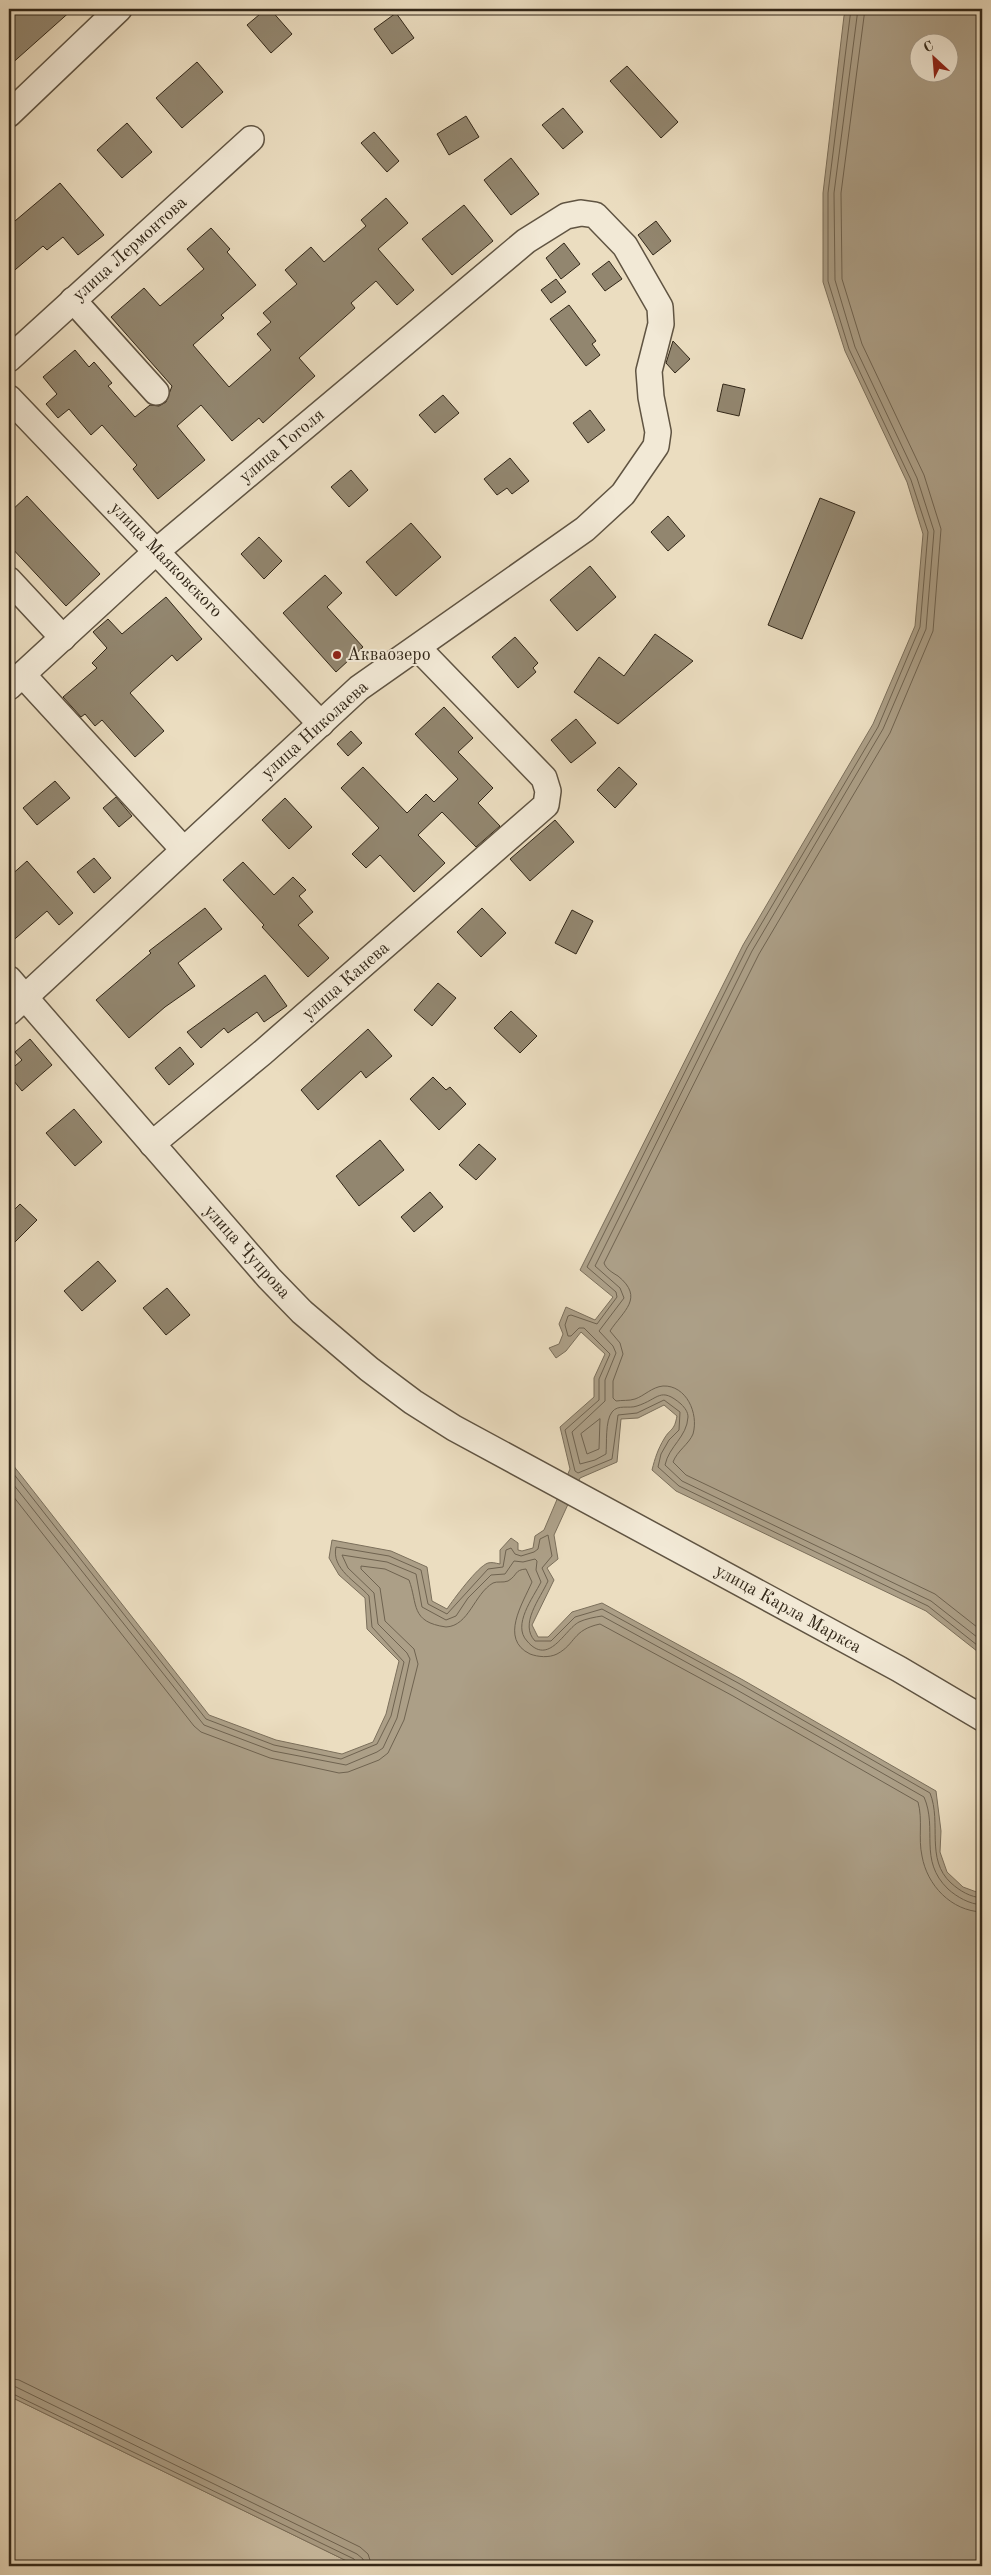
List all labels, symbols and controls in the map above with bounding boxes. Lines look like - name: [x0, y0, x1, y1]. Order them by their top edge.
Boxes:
- north arrow: [908, 32, 958, 82]
- text: С: [922, 39, 936, 56]
- street label: улица Лермонтова: [69, 193, 191, 305]
- street label: улица Гоголя: [236, 405, 328, 487]
- street label: улица Маяковского: [106, 499, 226, 621]
- place label: Акваозеро: [347, 646, 431, 664]
- marker: Акваозеро: [331, 649, 343, 661]
- street label: улица Николаева: [258, 678, 372, 782]
- street label: улица Канева: [299, 938, 393, 1023]
- street label: улица Чупрова: [200, 1202, 294, 1302]
- street label: улица Карла Маркса: [712, 1561, 864, 1657]

